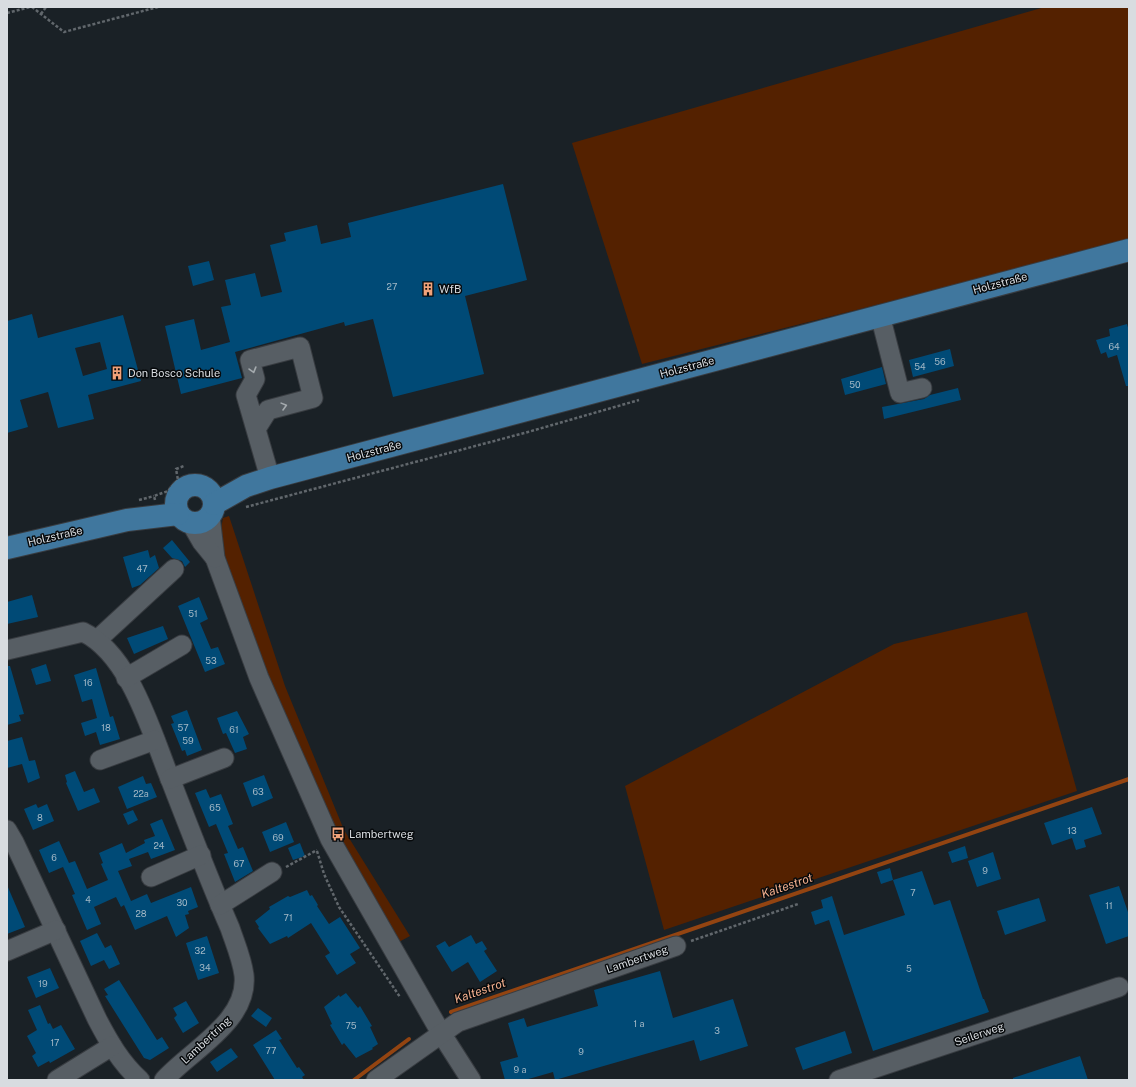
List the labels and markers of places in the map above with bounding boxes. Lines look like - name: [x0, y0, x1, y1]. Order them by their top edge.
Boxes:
- building icon: WfB: [420, 281, 436, 297]
- place label: WfB: [439, 283, 461, 295]
- building icon: Don Bosco Schule: [109, 365, 125, 381]
- place label: Don Bosco Schule: [128, 367, 220, 379]
- bus stop icon: Lambertweg: [330, 826, 346, 842]
- place label: Lambertweg: [349, 828, 414, 840]

